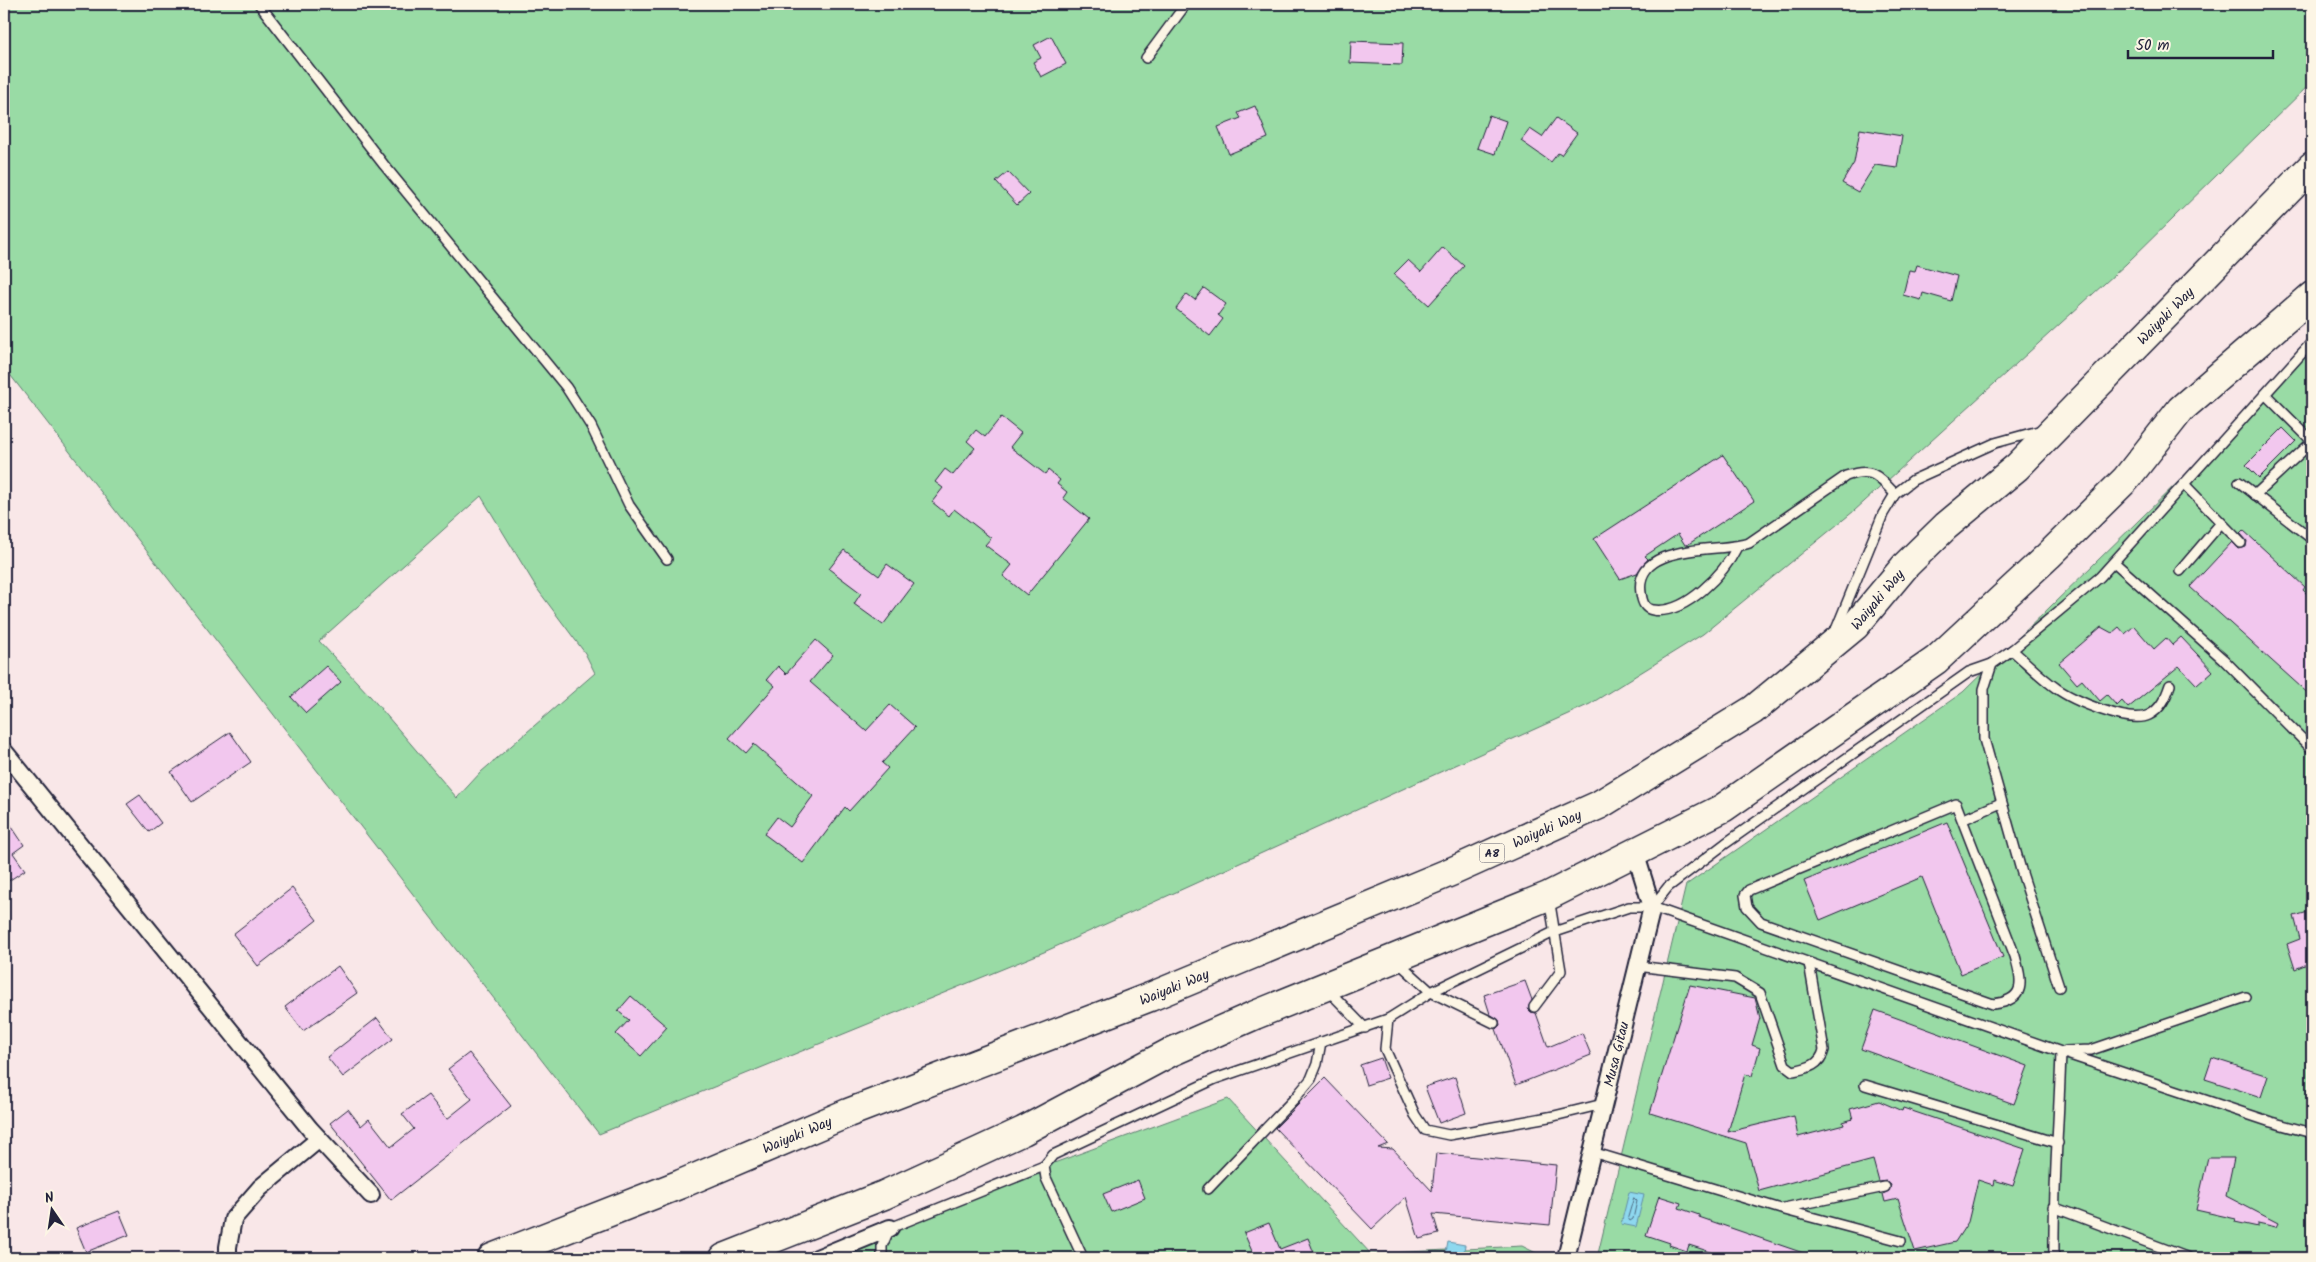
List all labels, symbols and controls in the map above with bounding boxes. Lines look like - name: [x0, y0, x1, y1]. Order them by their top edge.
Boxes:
- scale bar: [2128, 28, 2274, 60]
- text: 50 m: [2136, 34, 2170, 58]
- street label: Waiyaki Way: [2132, 282, 2200, 350]
- street label: Waiyaki Way: [1846, 564, 1910, 635]
- street label: Waiyaki Way: [1509, 804, 1586, 855]
- road number: A8: [1480, 844, 1504, 862]
- street label: Waiyaki Way: [1136, 963, 1213, 1012]
- street label: Musa Gitau: [1598, 1019, 1636, 1089]
- street label: Waiyaki Way: [759, 1111, 836, 1160]
- north arrow: [28, 1184, 78, 1234]
- text: N: [43, 1187, 56, 1210]

